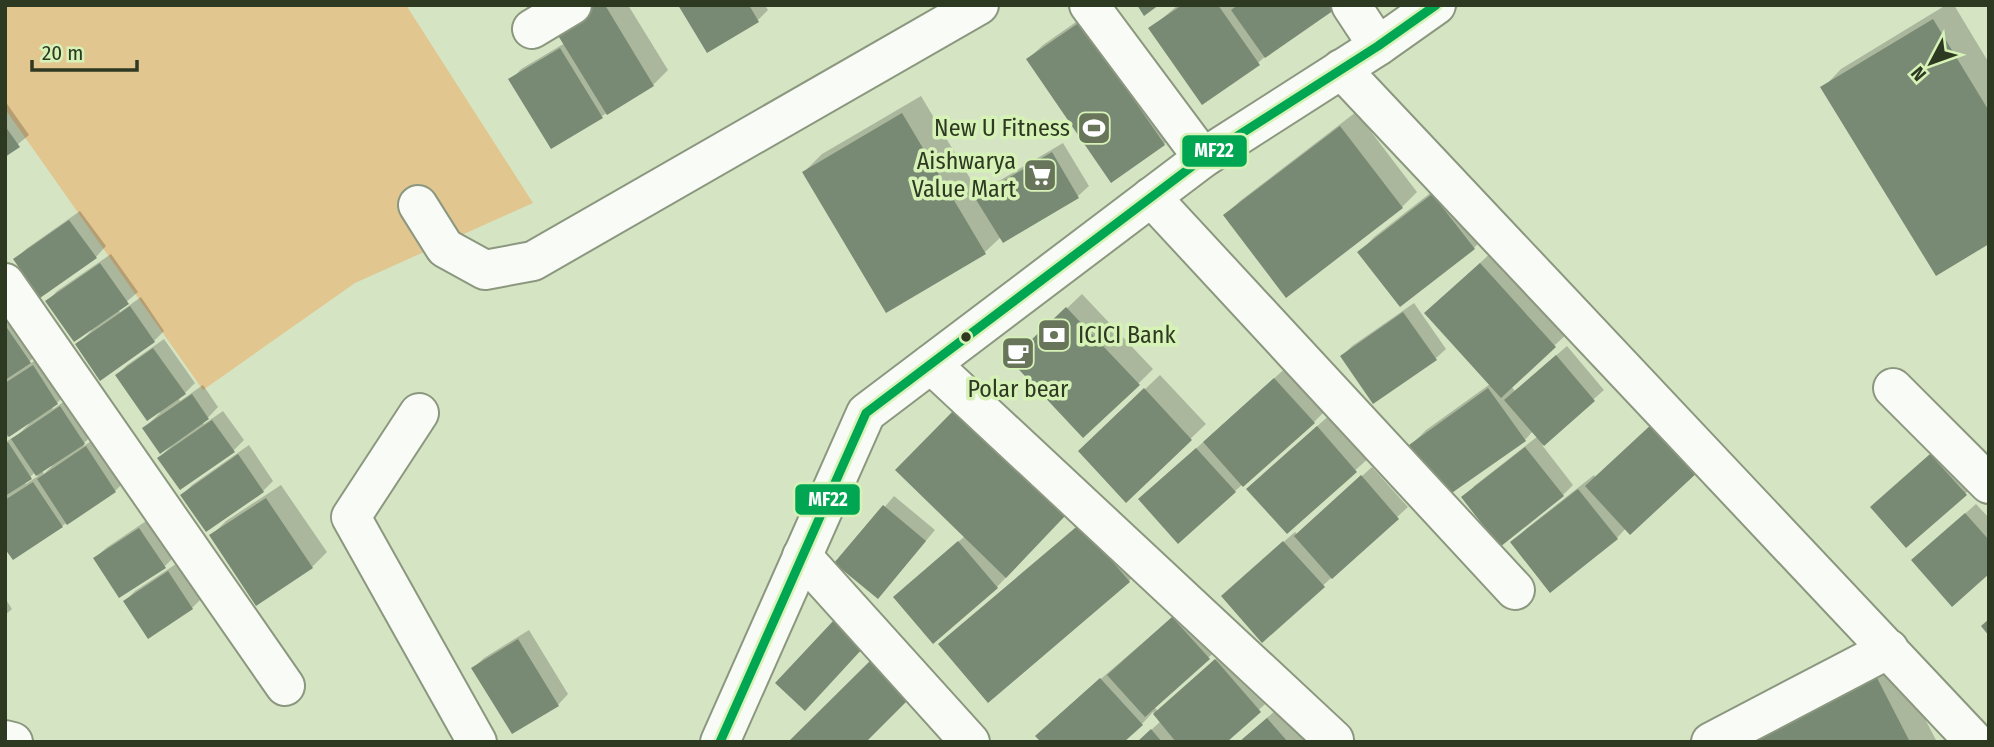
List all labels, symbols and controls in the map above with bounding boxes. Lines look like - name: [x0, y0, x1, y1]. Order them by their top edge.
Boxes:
- scale bar: [32, 28, 136, 72]
- north arrow: [1896, 28, 1966, 98]
- text: 20 m: [42, 40, 83, 66]
- text: N: [1906, 62, 1931, 86]
- sports icon: New U Fitness: [1075, 109, 1113, 147]
- place label: New U Fitness: [934, 114, 1070, 142]
- line badge: MF22: [1181, 134, 1248, 168]
- text: MF22: [1194, 139, 1234, 162]
- place label: Aishwarya Value Mart: [912, 147, 1016, 203]
- supermarket icon: Aishwarya Value Mart: [1021, 156, 1059, 194]
- bank icon: ICICI Bank: [1035, 316, 1073, 354]
- place label: ICICI Bank: [1078, 321, 1176, 349]
- unlabelled marker: [959, 330, 973, 344]
- cafe icon: Polar bear: [999, 334, 1037, 372]
- place label: Polar bear: [968, 375, 1069, 403]
- line badge: MF22: [794, 483, 861, 516]
- text: MF22: [808, 488, 848, 511]

